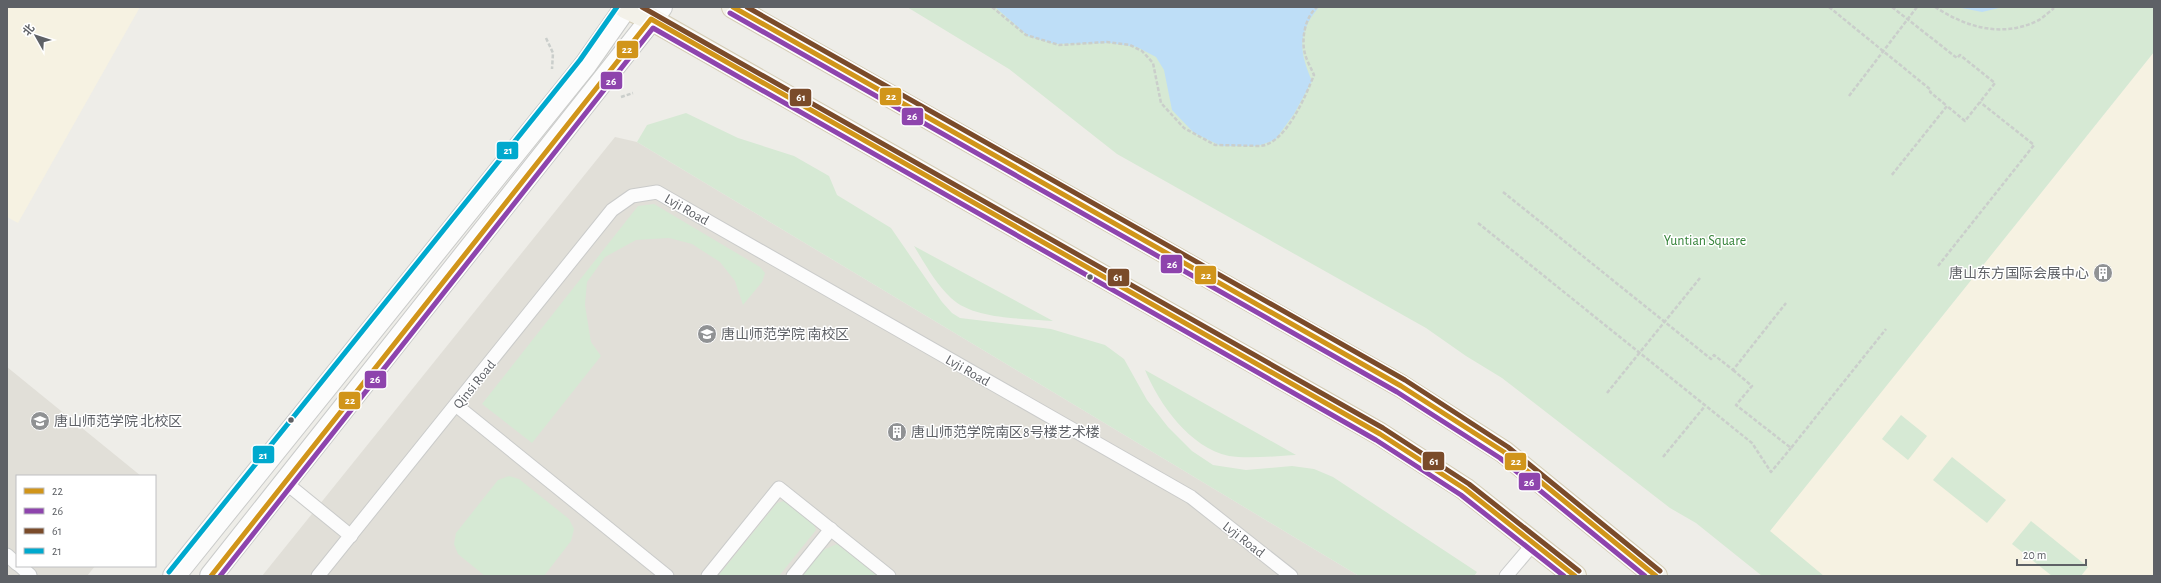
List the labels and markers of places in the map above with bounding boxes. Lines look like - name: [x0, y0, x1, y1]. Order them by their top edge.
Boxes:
- building icon: 唐山东方国际会展中心: [2092, 262, 2114, 284]
- place label: 唐山东方国际会展中心: [1949, 266, 2089, 281]
- unlabelled marker: [1085, 272, 1095, 282]
- school or university icon: 唐山师范学院 南校区: [696, 323, 718, 345]
- place label: 唐山师范学院 南校区: [721, 326, 849, 342]
- school or university icon: 唐山师范学院 北校区: [29, 410, 51, 432]
- place label: 唐山师范学院 北校区: [54, 413, 182, 429]
- unlabelled marker: [286, 415, 296, 425]
- building icon: 唐山师范学院南区8号楼艺术楼: [886, 421, 908, 443]
- place label: 唐山师范学院南区8号楼艺术楼: [911, 425, 1100, 440]

